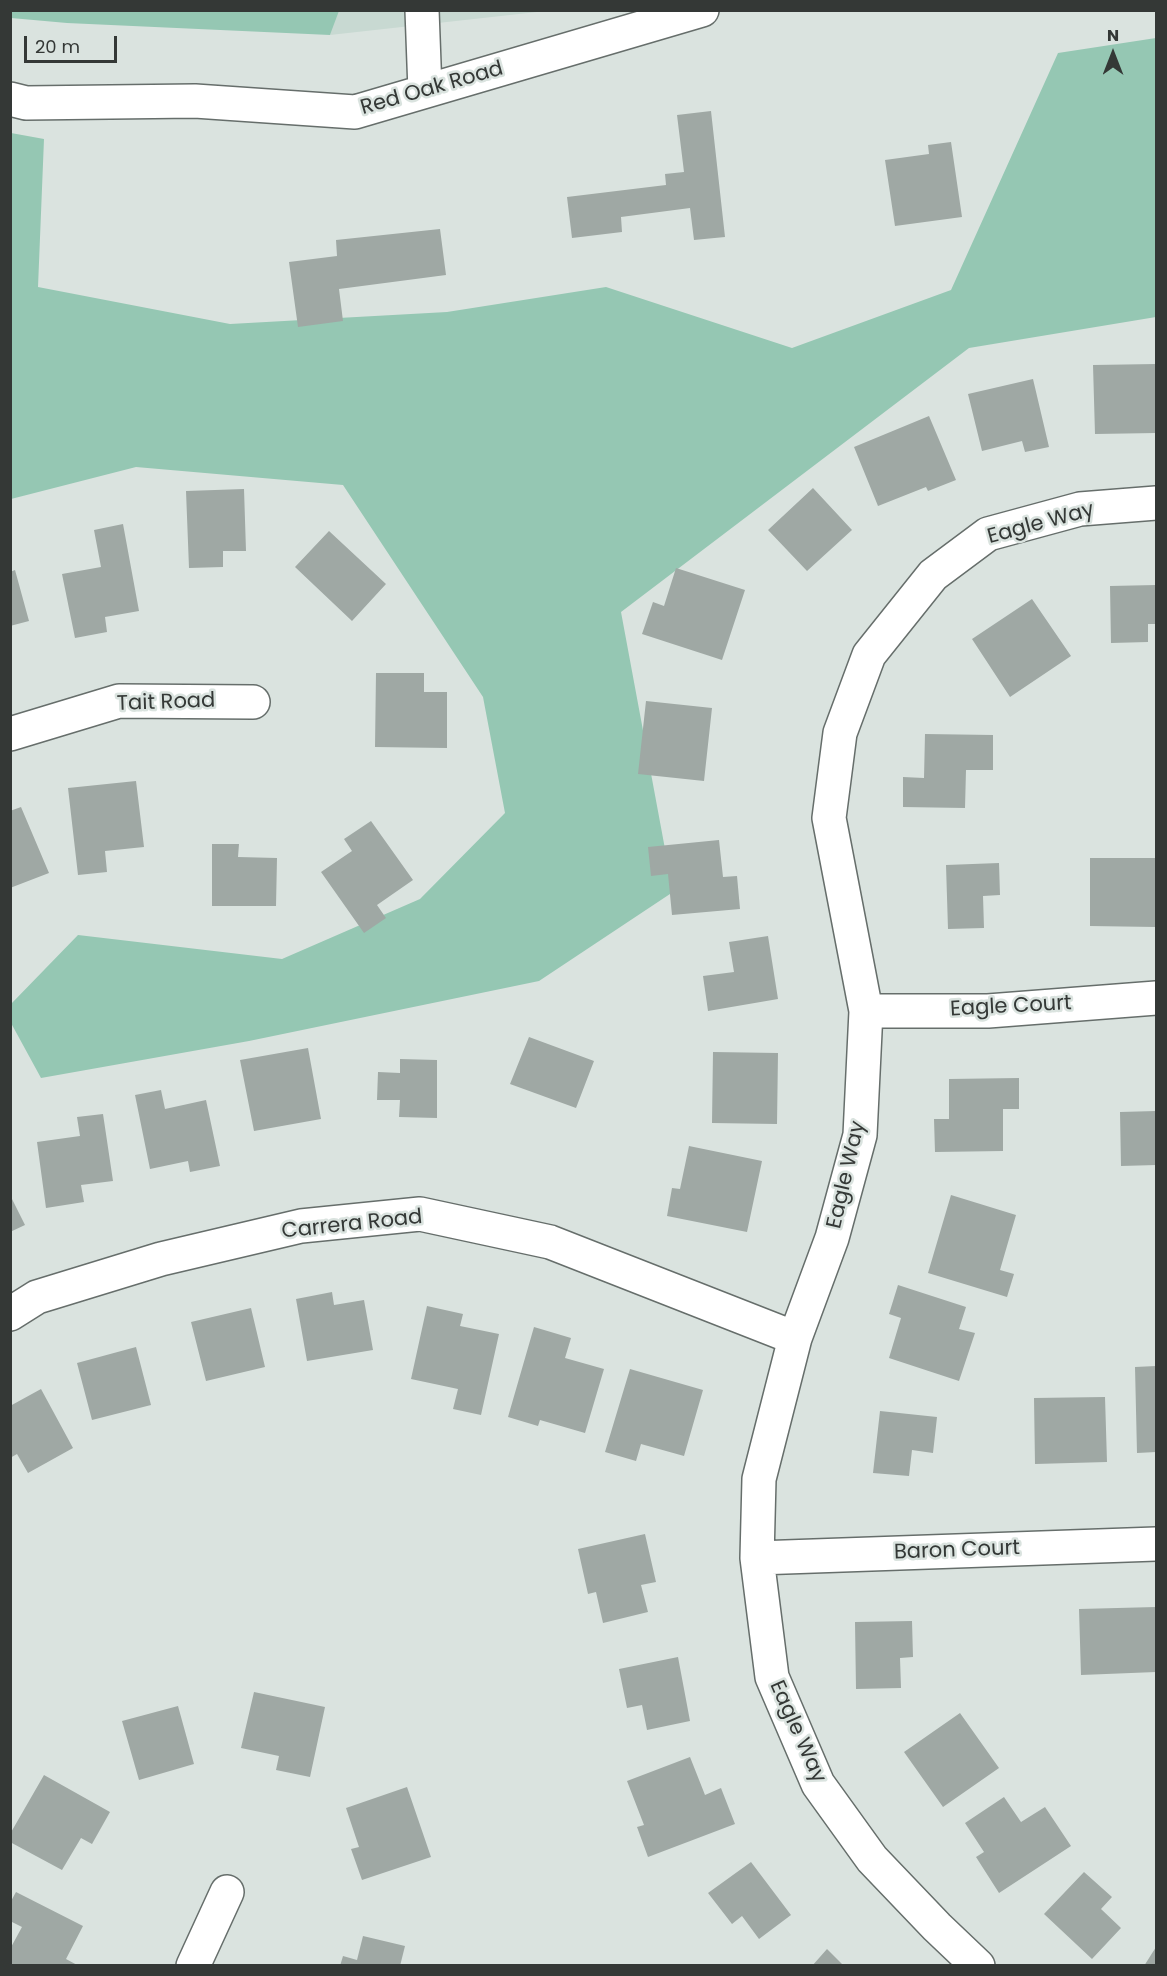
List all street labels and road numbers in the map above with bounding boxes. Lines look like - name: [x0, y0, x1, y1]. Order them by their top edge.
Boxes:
- street label: Red Oak Road: [358, 57, 506, 121]
- street label: Eagle Way: [985, 498, 1097, 550]
- street label: Tait Road: [116, 689, 216, 717]
- street label: Eagle Court: [950, 991, 1072, 1023]
- street label: Eagle Way: [822, 1119, 872, 1231]
- street label: Carrera Road: [280, 1205, 424, 1245]
- street label: Baron Court: [894, 1536, 1020, 1566]
- street label: Eagle Way: [763, 1677, 831, 1787]

